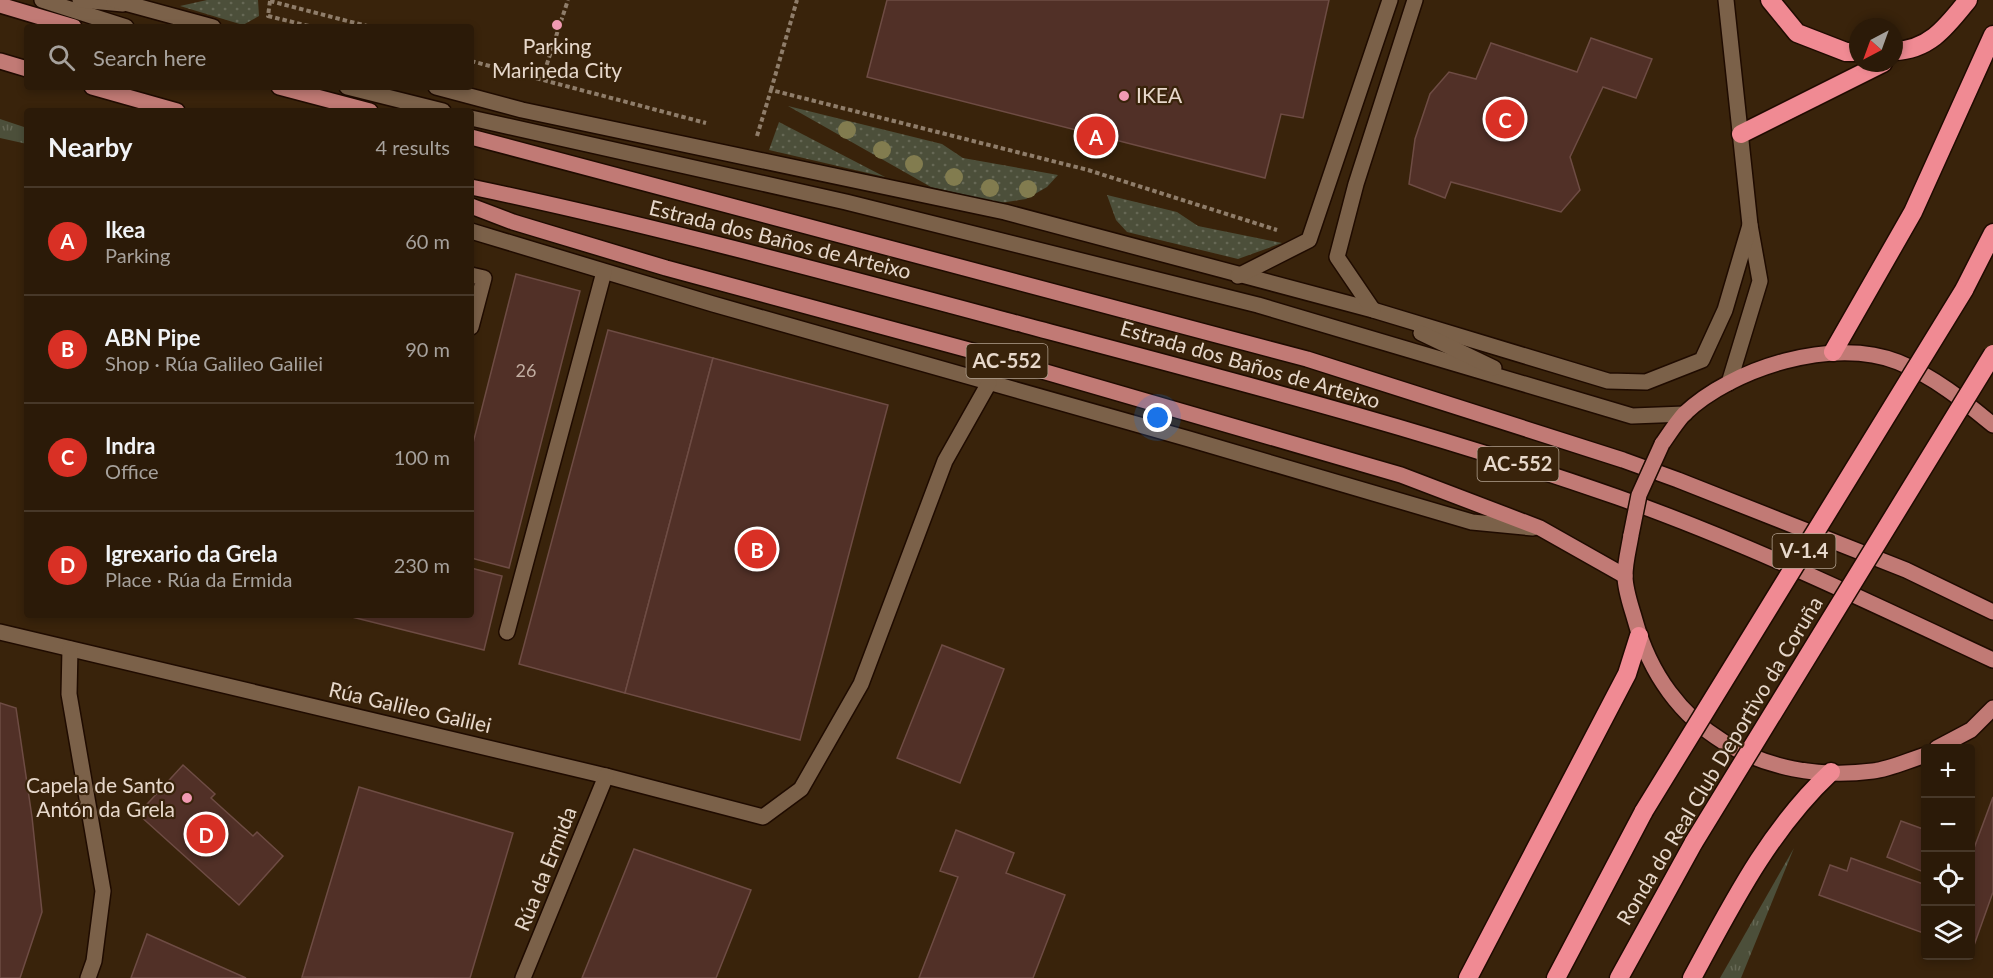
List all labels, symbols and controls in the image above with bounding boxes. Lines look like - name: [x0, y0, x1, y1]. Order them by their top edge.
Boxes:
- marker: Parking Marineda City: [550, 18, 564, 32]
- north arrow: [1849, 18, 1903, 72]
- search box: [24, 24, 474, 90]
- place label: Parking Marineda City: [492, 33, 622, 82]
- icon: search: [45, 41, 78, 74]
- text: Search here: [93, 44, 206, 71]
- place label: IKEA: [1136, 82, 1183, 107]
- marker: IKEA: [1117, 89, 1131, 103]
- pin: C: [1486, 96, 1524, 142]
- pin: A: [1076, 114, 1116, 158]
- text: Nearby: [48, 131, 133, 163]
- text: 4 results: [375, 135, 450, 159]
- street label: Estrada dos Baños de Arteixo: [647, 194, 914, 283]
- text: Ikea: [105, 216, 145, 243]
- text: A: [61, 229, 74, 253]
- text: 60 m: [405, 229, 450, 253]
- text: Parking: [105, 243, 170, 267]
- street label: Estrada dos Baños de Arteixo: [1118, 314, 1383, 413]
- text: ABN Pipe: [105, 324, 200, 351]
- text: B: [61, 337, 74, 361]
- text: 90 m: [405, 337, 450, 361]
- road number: AC-552: [966, 344, 1048, 378]
- text: Shop · Rúa Galileo Galilei: [105, 351, 323, 375]
- house number: 26: [516, 359, 536, 381]
- your location: [1143, 403, 1172, 432]
- text: Indra: [105, 432, 155, 459]
- text: C: [61, 445, 74, 469]
- text: 100 m: [394, 445, 450, 469]
- road number: AC-552: [1478, 447, 1558, 481]
- text: Office: [105, 459, 159, 483]
- pin: B: [738, 526, 777, 572]
- road number: V-1.4: [1772, 534, 1836, 568]
- text: Igrexario da Grela: [105, 540, 278, 567]
- text: D: [60, 553, 75, 577]
- text: 230 m: [394, 553, 450, 577]
- text: Place · Rúa da Ermida: [105, 567, 293, 591]
- street label: Ronda do Real Club Deportivo da Coruña: [1610, 591, 1827, 929]
- street label: Rúa Galileo Galilei: [327, 676, 494, 737]
- map controls: [1921, 744, 1975, 960]
- button: +: [1921, 744, 1975, 798]
- place label: Capela de Santo Antón da Grela: [26, 772, 175, 821]
- marker: Capela de Santo Antón da Grela: [180, 791, 194, 805]
- button: −: [1921, 798, 1975, 852]
- street label: Rúa da Ermida: [508, 803, 581, 934]
- pin: D: [186, 812, 226, 856]
- button: locate: [1921, 852, 1975, 906]
- button: layers: [1921, 906, 1975, 960]

